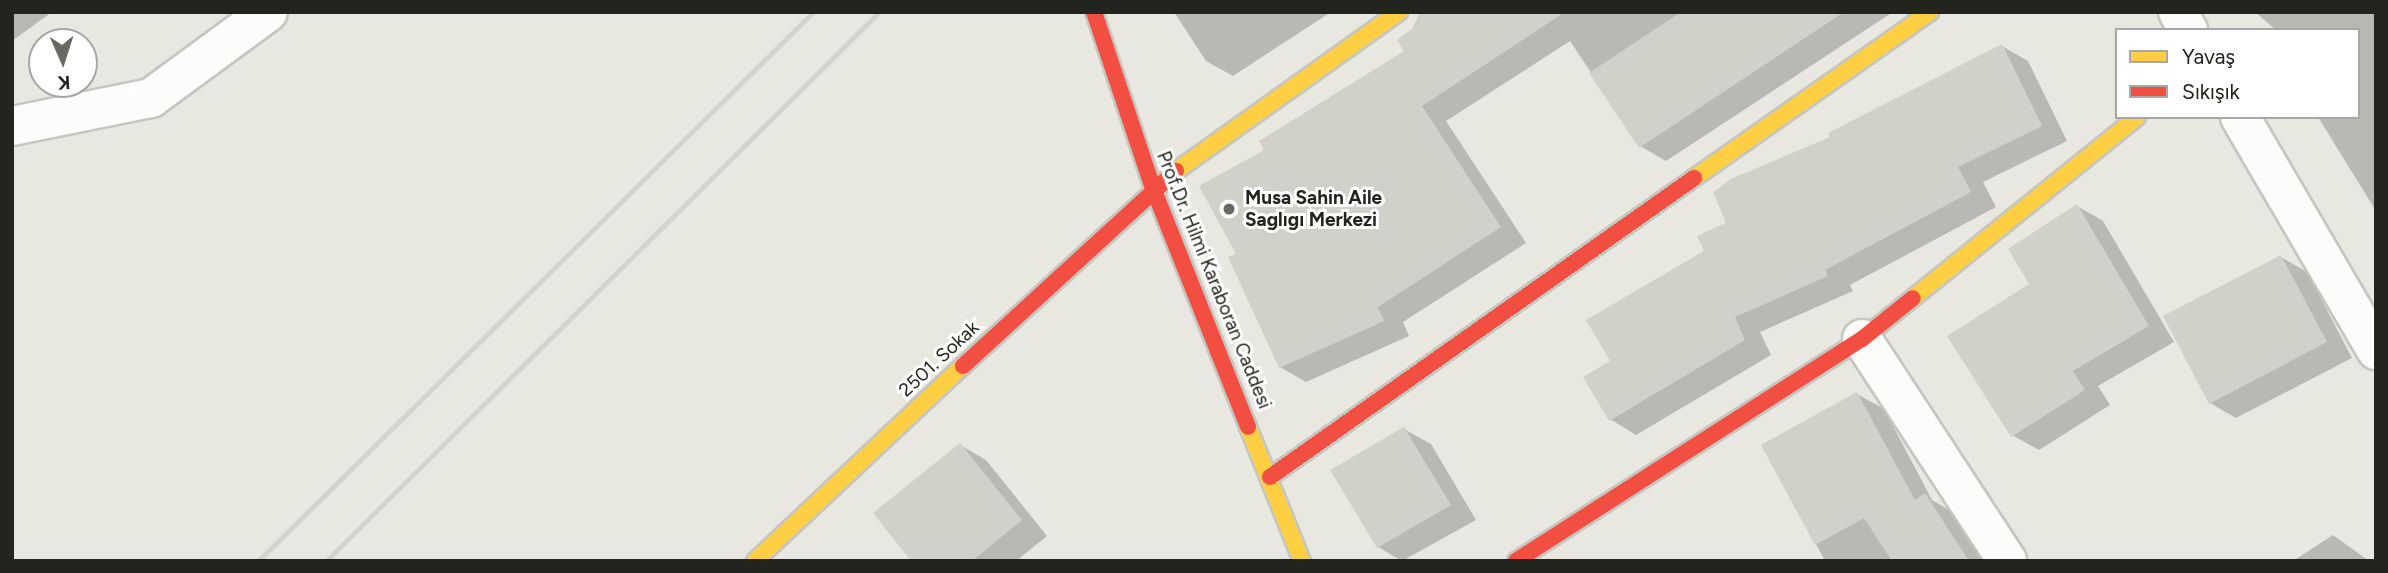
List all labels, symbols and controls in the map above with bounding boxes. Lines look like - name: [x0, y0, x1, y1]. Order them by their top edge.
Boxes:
- north arrow: [28, 28, 98, 98]
- legend: [2115, 28, 2360, 119]
- text: Yavaş: [2182, 44, 2235, 69]
- text: K: [57, 71, 71, 94]
- text: Sıkışık: [2182, 79, 2240, 104]
- street label: Prof.Dr. Hilmi Karaboran Caddesi: [1152, 148, 1276, 412]
- place label: Musa Sahin Aile Saglıgı Merkezi: [1245, 187, 1382, 231]
- marker: Musa Sahin Aile Saglıgı Merkezi: [1219, 199, 1239, 219]
- street label: 2501. Sokak: [894, 316, 984, 402]

